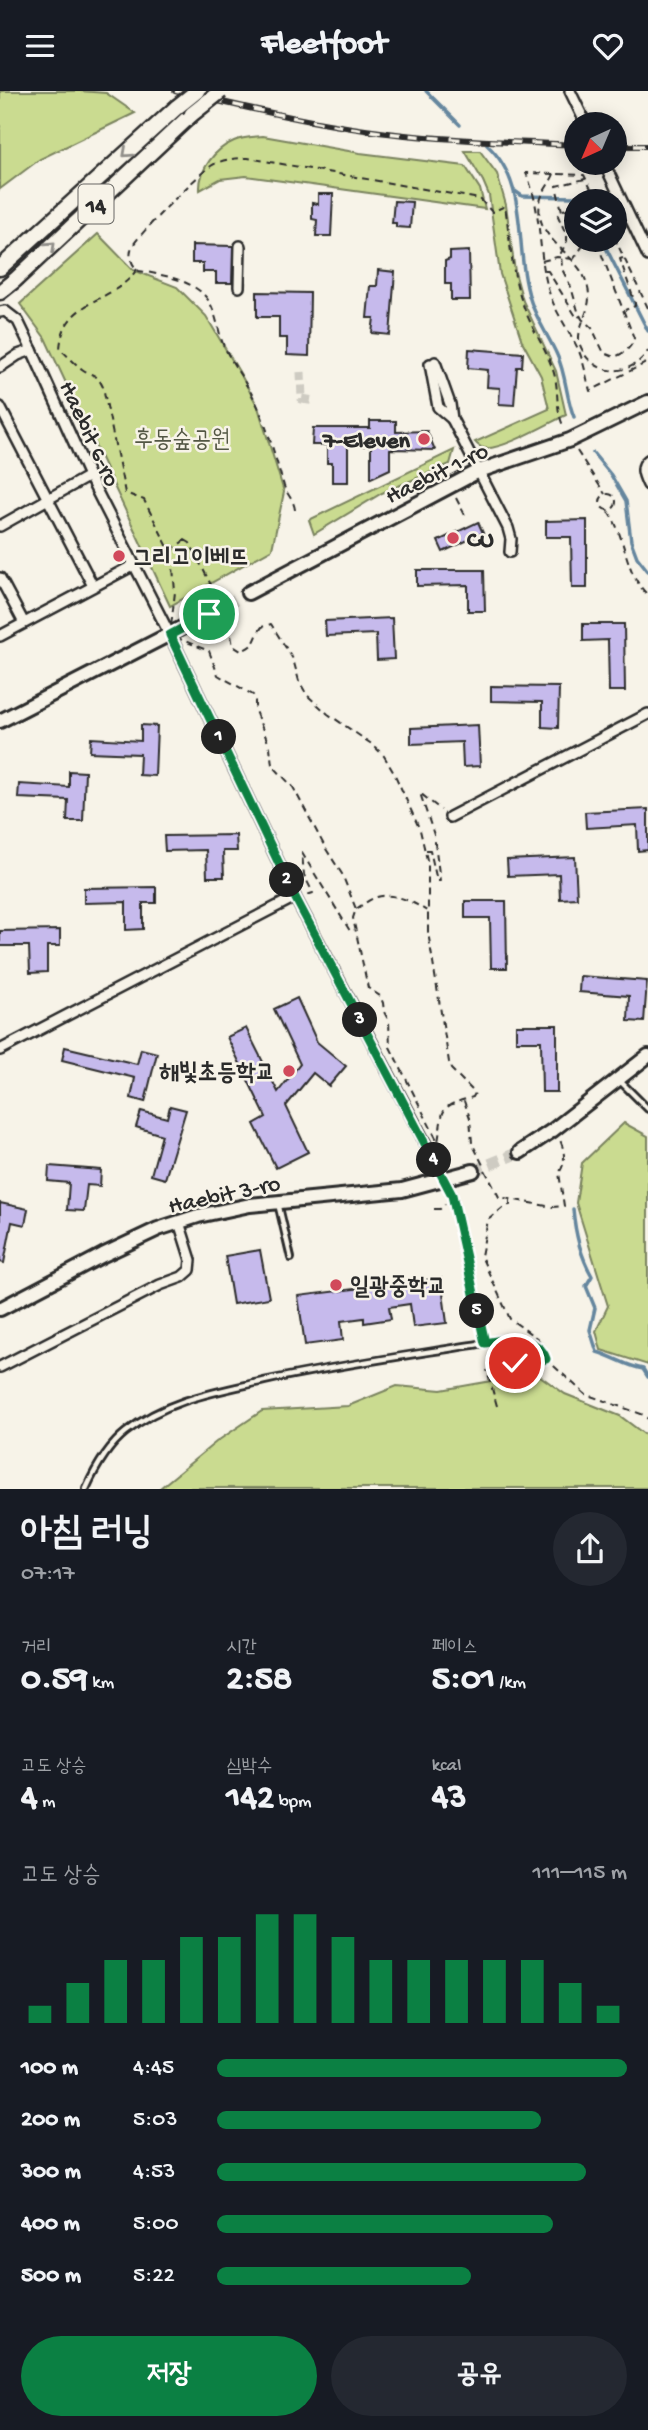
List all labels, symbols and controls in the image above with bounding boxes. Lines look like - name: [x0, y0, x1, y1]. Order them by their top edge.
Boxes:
- icon: menu: [21, 27, 59, 65]
- text: Fleetfoot: [261, 27, 387, 65]
- icon: heart: [589, 27, 627, 65]
- north arrow: [564, 112, 626, 175]
- map controls: [564, 112, 627, 252]
- one-way arrow: [122, 145, 135, 157]
- road number: 14: [78, 185, 114, 223]
- button: layers: [564, 189, 627, 252]
- one-way arrow: [43, 242, 56, 255]
- street label: Haebit 6-ro: [51, 377, 125, 492]
- park label: 후동숲공원: [134, 427, 230, 456]
- place label: 7-Eleven: [322, 428, 411, 457]
- marker: 7-Eleven: [416, 431, 432, 447]
- street label: Haebit 1-ro: [381, 438, 494, 512]
- place label: CU: [467, 527, 494, 556]
- marker: CU: [445, 530, 461, 546]
- place label: 그리고이베뜨: [133, 545, 249, 574]
- marker: 그리고이베뜨: [111, 548, 127, 564]
- pin: [179, 584, 239, 644]
- icon: arrive: [190, 595, 228, 633]
- pin: 1: [202, 719, 236, 755]
- text: 1: [215, 725, 222, 748]
- pin: 2: [270, 863, 304, 897]
- text: 2: [282, 868, 291, 891]
- pin: 3: [342, 1003, 378, 1037]
- text: 3: [355, 1008, 364, 1031]
- place label: 해빛초등학교: [159, 1060, 275, 1089]
- marker: 해빛초등학교: [281, 1063, 297, 1079]
- pin: 4: [416, 1143, 452, 1177]
- text: 4: [429, 1148, 438, 1171]
- street label: Haebit 3-ro: [166, 1170, 283, 1222]
- place label: 일광중학교: [350, 1274, 447, 1303]
- marker: 일광중학교: [328, 1277, 344, 1293]
- pin: 5: [460, 1293, 494, 1329]
- text: 5: [472, 1299, 482, 1322]
- pin: [485, 1333, 545, 1393]
- icon: check: [496, 1344, 534, 1382]
- button: share: [553, 1512, 627, 1586]
- text: 아침 러닝: [21, 1513, 152, 1557]
- text: 07:17: [21, 1561, 75, 1588]
- text: 거리: [21, 1637, 52, 1660]
- text: 시간: [226, 1637, 257, 1660]
- text: 페이스: [432, 1637, 478, 1660]
- text: 0.59: [21, 1660, 88, 1701]
- text: 2:58: [226, 1660, 292, 1701]
- text: 5:01: [432, 1660, 495, 1701]
- text: km: [88, 1672, 114, 1695]
- text: /km: [495, 1672, 526, 1695]
- text: kcal: [432, 1755, 461, 1778]
- text: 고도 상승: [21, 1756, 87, 1779]
- text: 심박수: [226, 1756, 272, 1779]
- text: 43: [432, 1778, 466, 1819]
- text: 4: [21, 1779, 38, 1820]
- text: 142: [226, 1779, 274, 1820]
- text: m: [38, 1791, 56, 1814]
- text: bpm: [274, 1791, 312, 1814]
- text: 111–115 m: [533, 1860, 627, 1887]
- text: 고도 상승: [21, 1863, 100, 1890]
- text: 100 m: [21, 2055, 78, 2082]
- text: 4:45: [133, 2055, 174, 2082]
- text: 200 m: [21, 2107, 80, 2134]
- text: 5:03: [133, 2107, 177, 2134]
- text: 300 m: [21, 2159, 81, 2186]
- text: 4:53: [133, 2159, 175, 2186]
- text: 400 m: [21, 2211, 80, 2238]
- text: 5:00: [133, 2211, 178, 2238]
- text: 500 m: [21, 2263, 81, 2290]
- text: 5:22: [133, 2263, 175, 2290]
- button: 저장: [21, 2336, 317, 2416]
- button: 공유: [331, 2336, 627, 2416]

